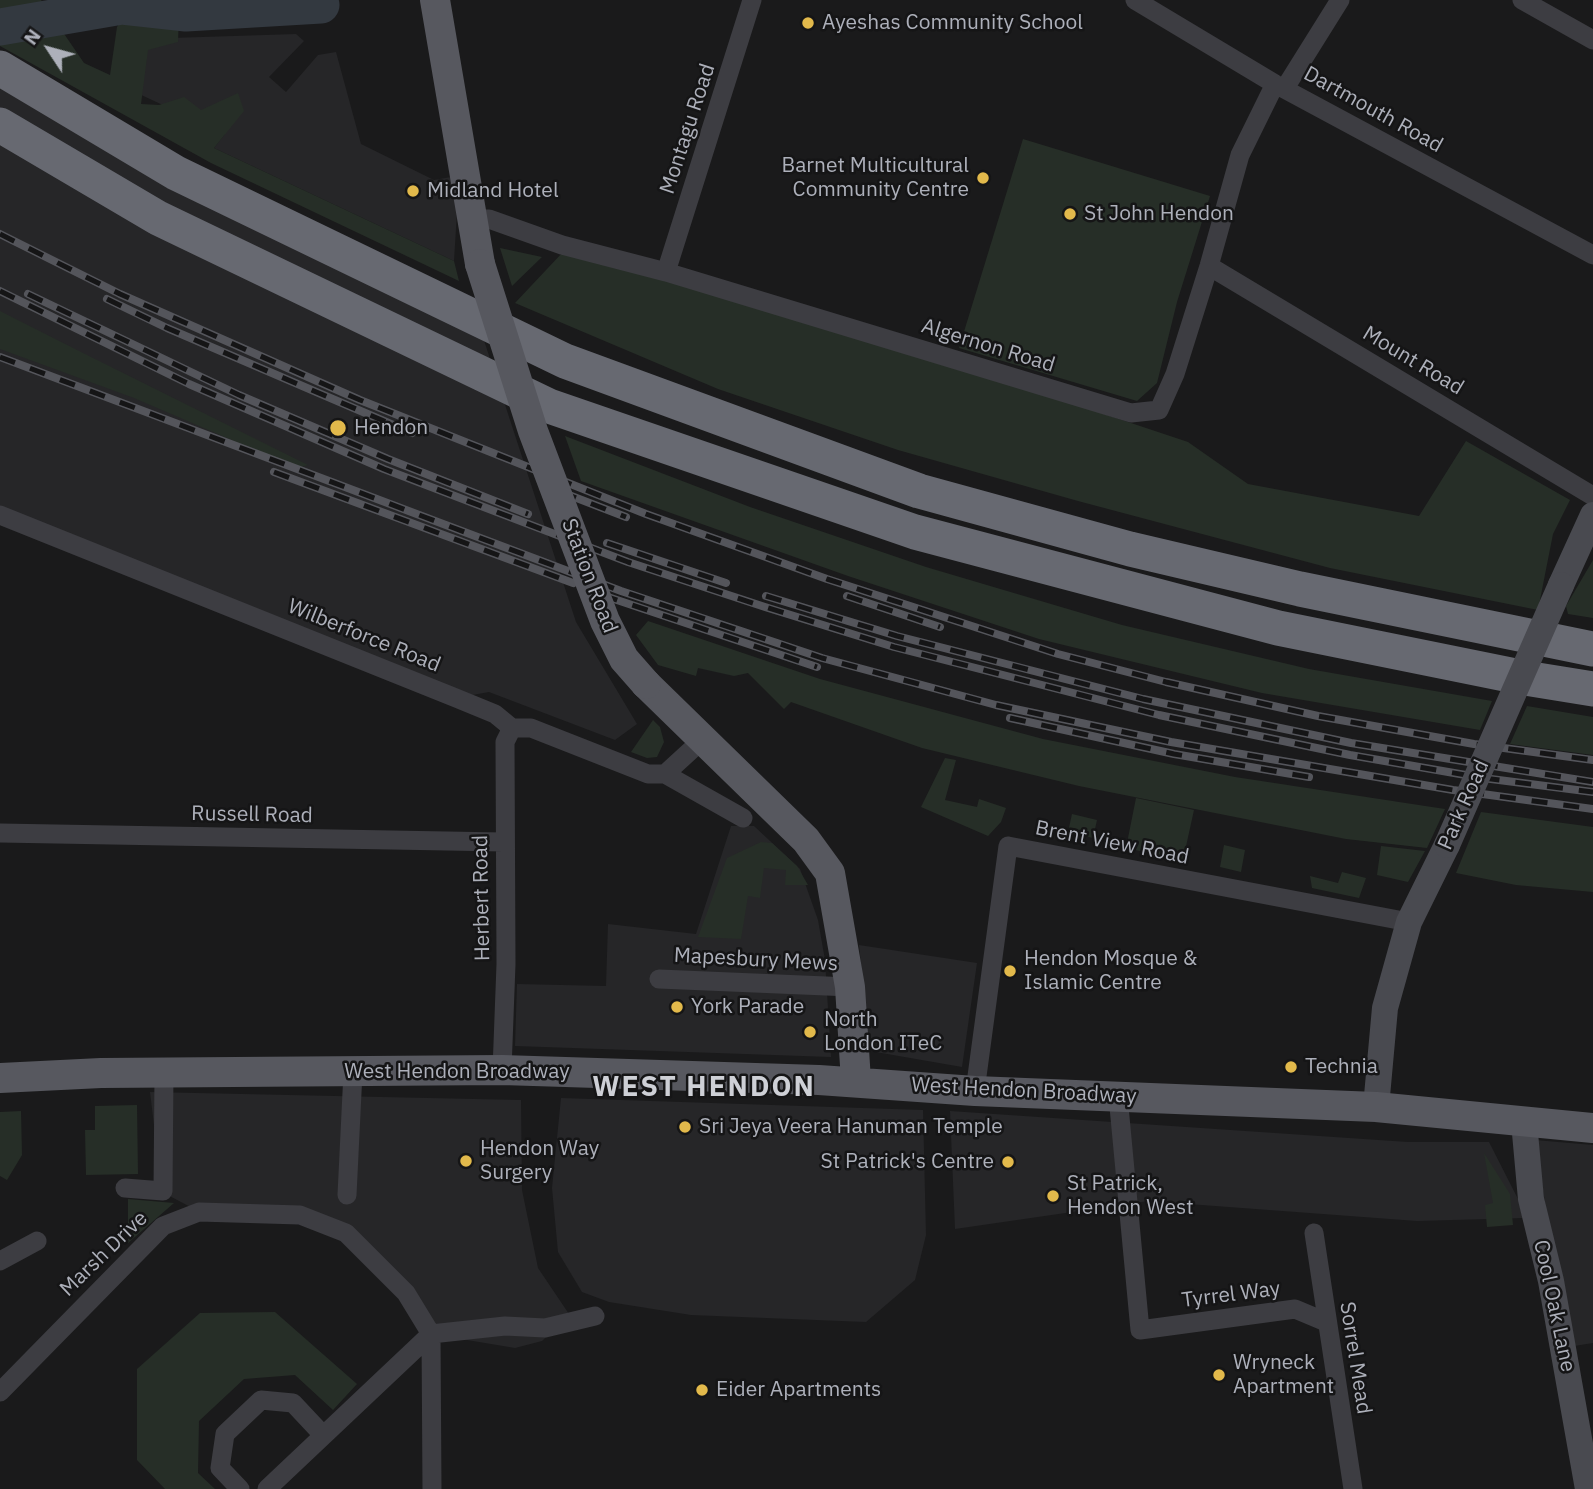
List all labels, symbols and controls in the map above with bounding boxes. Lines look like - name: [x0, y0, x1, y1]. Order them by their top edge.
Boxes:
- place label: Ayeshas Community School: [822, 10, 1083, 36]
- north arrow: [14, 14, 84, 84]
- marker: Ayeshas Community School: [800, 15, 816, 31]
- text: N: [18, 24, 46, 49]
- street label: Montagu Road: [655, 61, 721, 197]
- street label: Dartmouth Road: [1299, 61, 1447, 159]
- place label: Barnet Multicultural Community Centre: [781, 153, 969, 203]
- marker: Barnet Multicultural Community Centre: [975, 170, 991, 186]
- place label: Midland Hotel: [427, 178, 559, 204]
- marker: Midland Hotel: [405, 183, 421, 199]
- place label: St John Hendon: [1084, 201, 1234, 227]
- marker: St John Hendon: [1062, 206, 1078, 222]
- street label: Algernon Road: [918, 314, 1058, 378]
- street label: Mount Road: [1358, 321, 1468, 401]
- place label: Hendon: [354, 415, 428, 441]
- marker: Hendon: [328, 418, 348, 438]
- street label: Station Road: [556, 515, 622, 637]
- street label: Wilberforce Road: [284, 594, 444, 678]
- street label: Park Road: [1433, 756, 1495, 854]
- street label: Russell Road: [191, 801, 313, 829]
- street label: Brent View Road: [1033, 816, 1191, 870]
- street label: Herbert Road: [468, 835, 496, 961]
- street label: Mapesbury Mews: [673, 943, 839, 977]
- place label: Hendon Mosque & Islamic Centre: [1024, 946, 1197, 996]
- marker: Hendon Mosque & Islamic Centre: [1002, 963, 1018, 979]
- place label: York Parade: [691, 994, 804, 1020]
- marker: York Parade: [669, 999, 685, 1015]
- place label: North London ITeC: [824, 1007, 942, 1057]
- marker: North London ITeC: [802, 1024, 818, 1040]
- place label: Technia: [1305, 1054, 1378, 1080]
- street label: West Hendon Broadway: [344, 1059, 570, 1085]
- marker: Technia: [1283, 1059, 1299, 1075]
- district label: WEST HENDON: [594, 1071, 814, 1105]
- street label: West Hendon Broadway: [911, 1073, 1137, 1109]
- place label: Sri Jeya Veera Hanuman Temple: [699, 1114, 1003, 1140]
- marker: Sri Jeya Veera Hanuman Temple: [677, 1119, 693, 1135]
- place label: Hendon Way Surgery: [480, 1136, 599, 1186]
- place label: St Patrick's Centre: [821, 1149, 994, 1175]
- marker: Hendon Way Surgery: [458, 1153, 474, 1169]
- marker: St Patrick's Centre: [1000, 1154, 1016, 1170]
- place label: St Patrick, Hendon West: [1067, 1171, 1194, 1221]
- marker: St Patrick, Hendon West: [1045, 1188, 1061, 1204]
- street label: Marsh Drive: [55, 1206, 153, 1302]
- street label: Cool Oak Lane: [1528, 1238, 1580, 1374]
- street label: Tyrrel Way: [1180, 1276, 1282, 1314]
- street label: Sorrel Mead: [1334, 1300, 1376, 1416]
- place label: Wryneck Apartment: [1233, 1350, 1334, 1400]
- marker: Wryneck Apartment: [1211, 1367, 1227, 1383]
- place label: Eider Apartments: [716, 1377, 881, 1403]
- marker: Eider Apartments: [694, 1382, 710, 1398]

